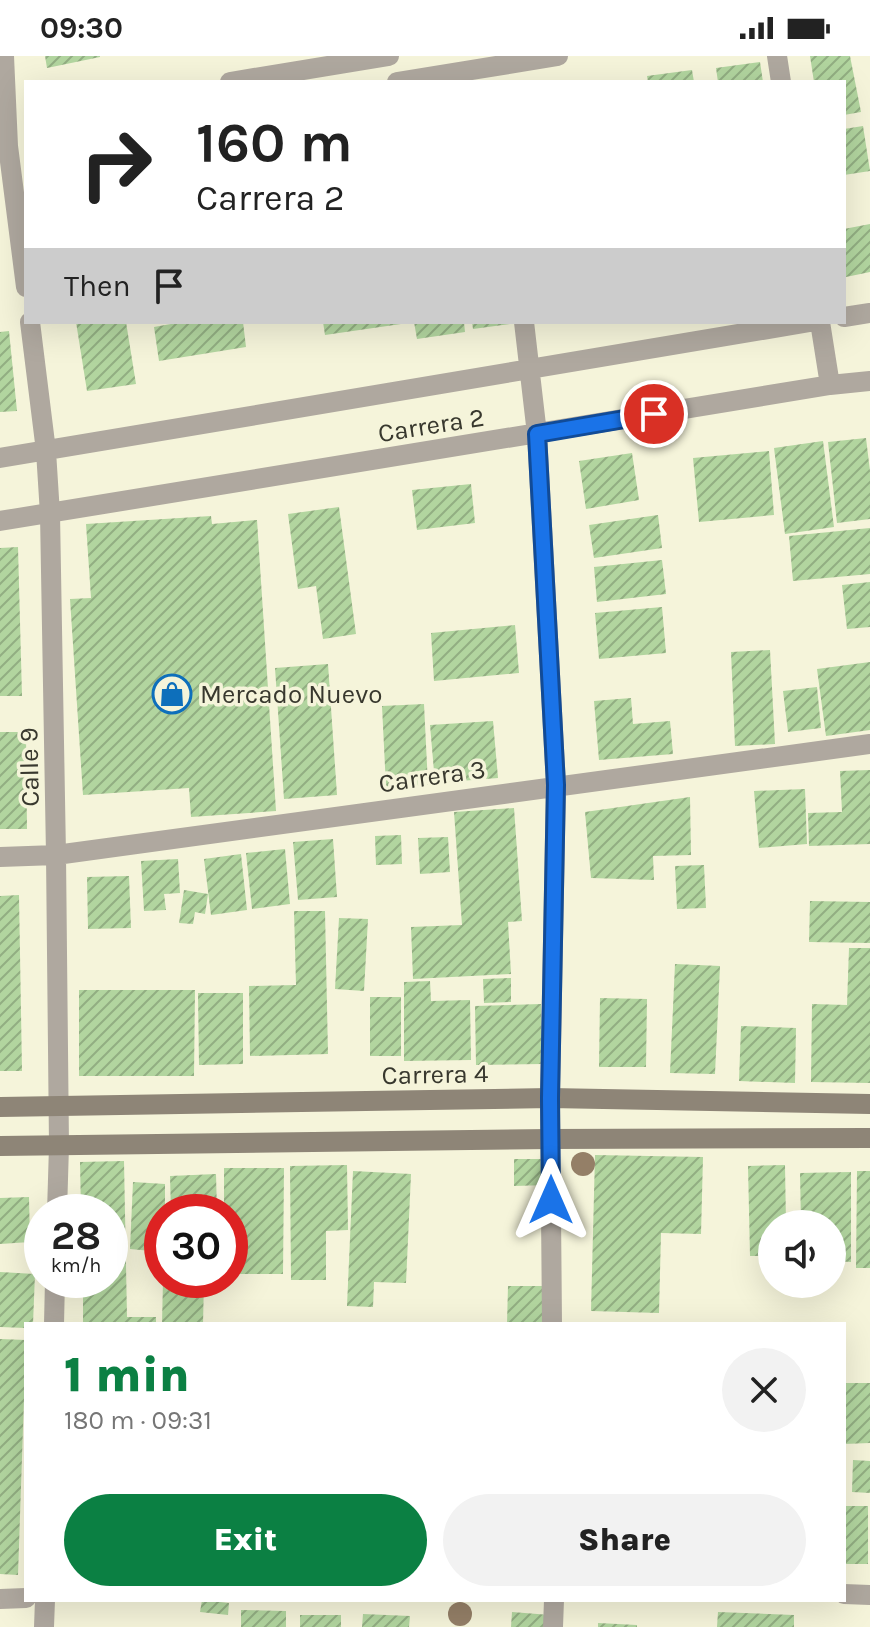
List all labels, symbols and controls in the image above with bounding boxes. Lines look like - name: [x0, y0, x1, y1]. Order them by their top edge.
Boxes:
- text: 09:30: [40, 10, 123, 46]
- text: 160 m: [196, 110, 353, 175]
- icon: right: [64, 112, 168, 216]
- text: Carrera 2: [196, 177, 345, 219]
- icon: arrive: [147, 264, 191, 308]
- text: Then: [64, 268, 131, 304]
- pin: [620, 380, 688, 448]
- icon: arrive: [632, 392, 676, 436]
- street label: Carrera 2: [376, 402, 487, 449]
- shop icon: Mercado Nuevo: [151, 673, 193, 715]
- place label: Mercado Nuevo: [200, 679, 382, 710]
- street label: Calle 9: [13, 727, 46, 807]
- street label: Carrera 3: [377, 754, 488, 799]
- street label: Carrera 4: [381, 1058, 489, 1091]
- position arrow: [509, 1158, 593, 1242]
- speed limit sign: 30: [144, 1194, 248, 1298]
- map controls: [758, 1210, 846, 1298]
- button: sound: [758, 1210, 846, 1298]
- text: 28: [51, 1212, 101, 1259]
- text: km/h: [51, 1254, 101, 1277]
- text: 1 min: [64, 1347, 190, 1403]
- button: close: [722, 1348, 806, 1432]
- text: 180 m · 09:31: [64, 1405, 212, 1436]
- button: Exit: [64, 1494, 427, 1586]
- button: Share: [443, 1494, 806, 1586]

